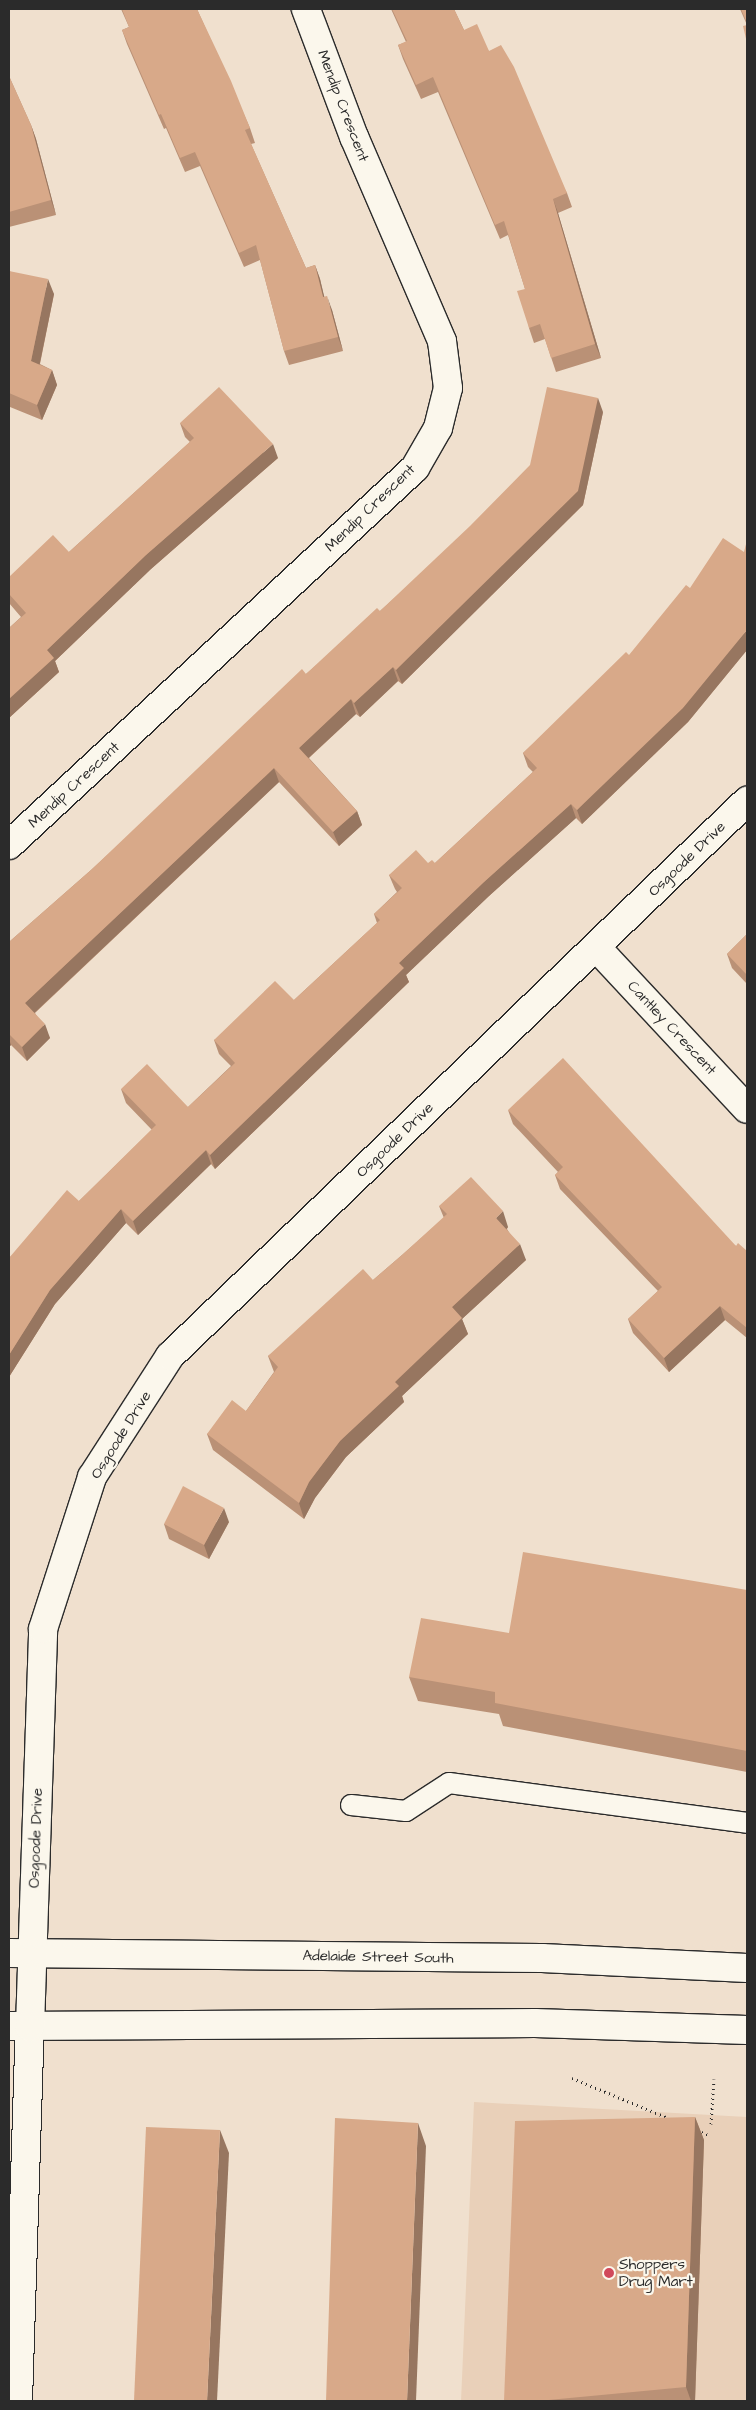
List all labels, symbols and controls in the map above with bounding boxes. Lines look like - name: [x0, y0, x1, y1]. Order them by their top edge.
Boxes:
- street label: Mendip Crescent: [313, 48, 373, 164]
- street label: Mendip Crescent: [321, 461, 419, 555]
- street label: Mendip Crescent: [25, 738, 123, 832]
- street label: Osgoode Drive: [645, 818, 729, 900]
- street label: Cantley Crescent: [624, 977, 720, 1079]
- street label: Osgoode Drive: [353, 1099, 437, 1181]
- street label: Osgoode Drive: [87, 1388, 155, 1482]
- street label: Osgoode Drive: [25, 1788, 47, 1888]
- street label: Adelaide Street South: [302, 1947, 454, 1967]
- place label: Shoppers Drug Mart: [619, 2255, 693, 2290]
- marker: Shoppers Drug Mart: [603, 2267, 615, 2279]

